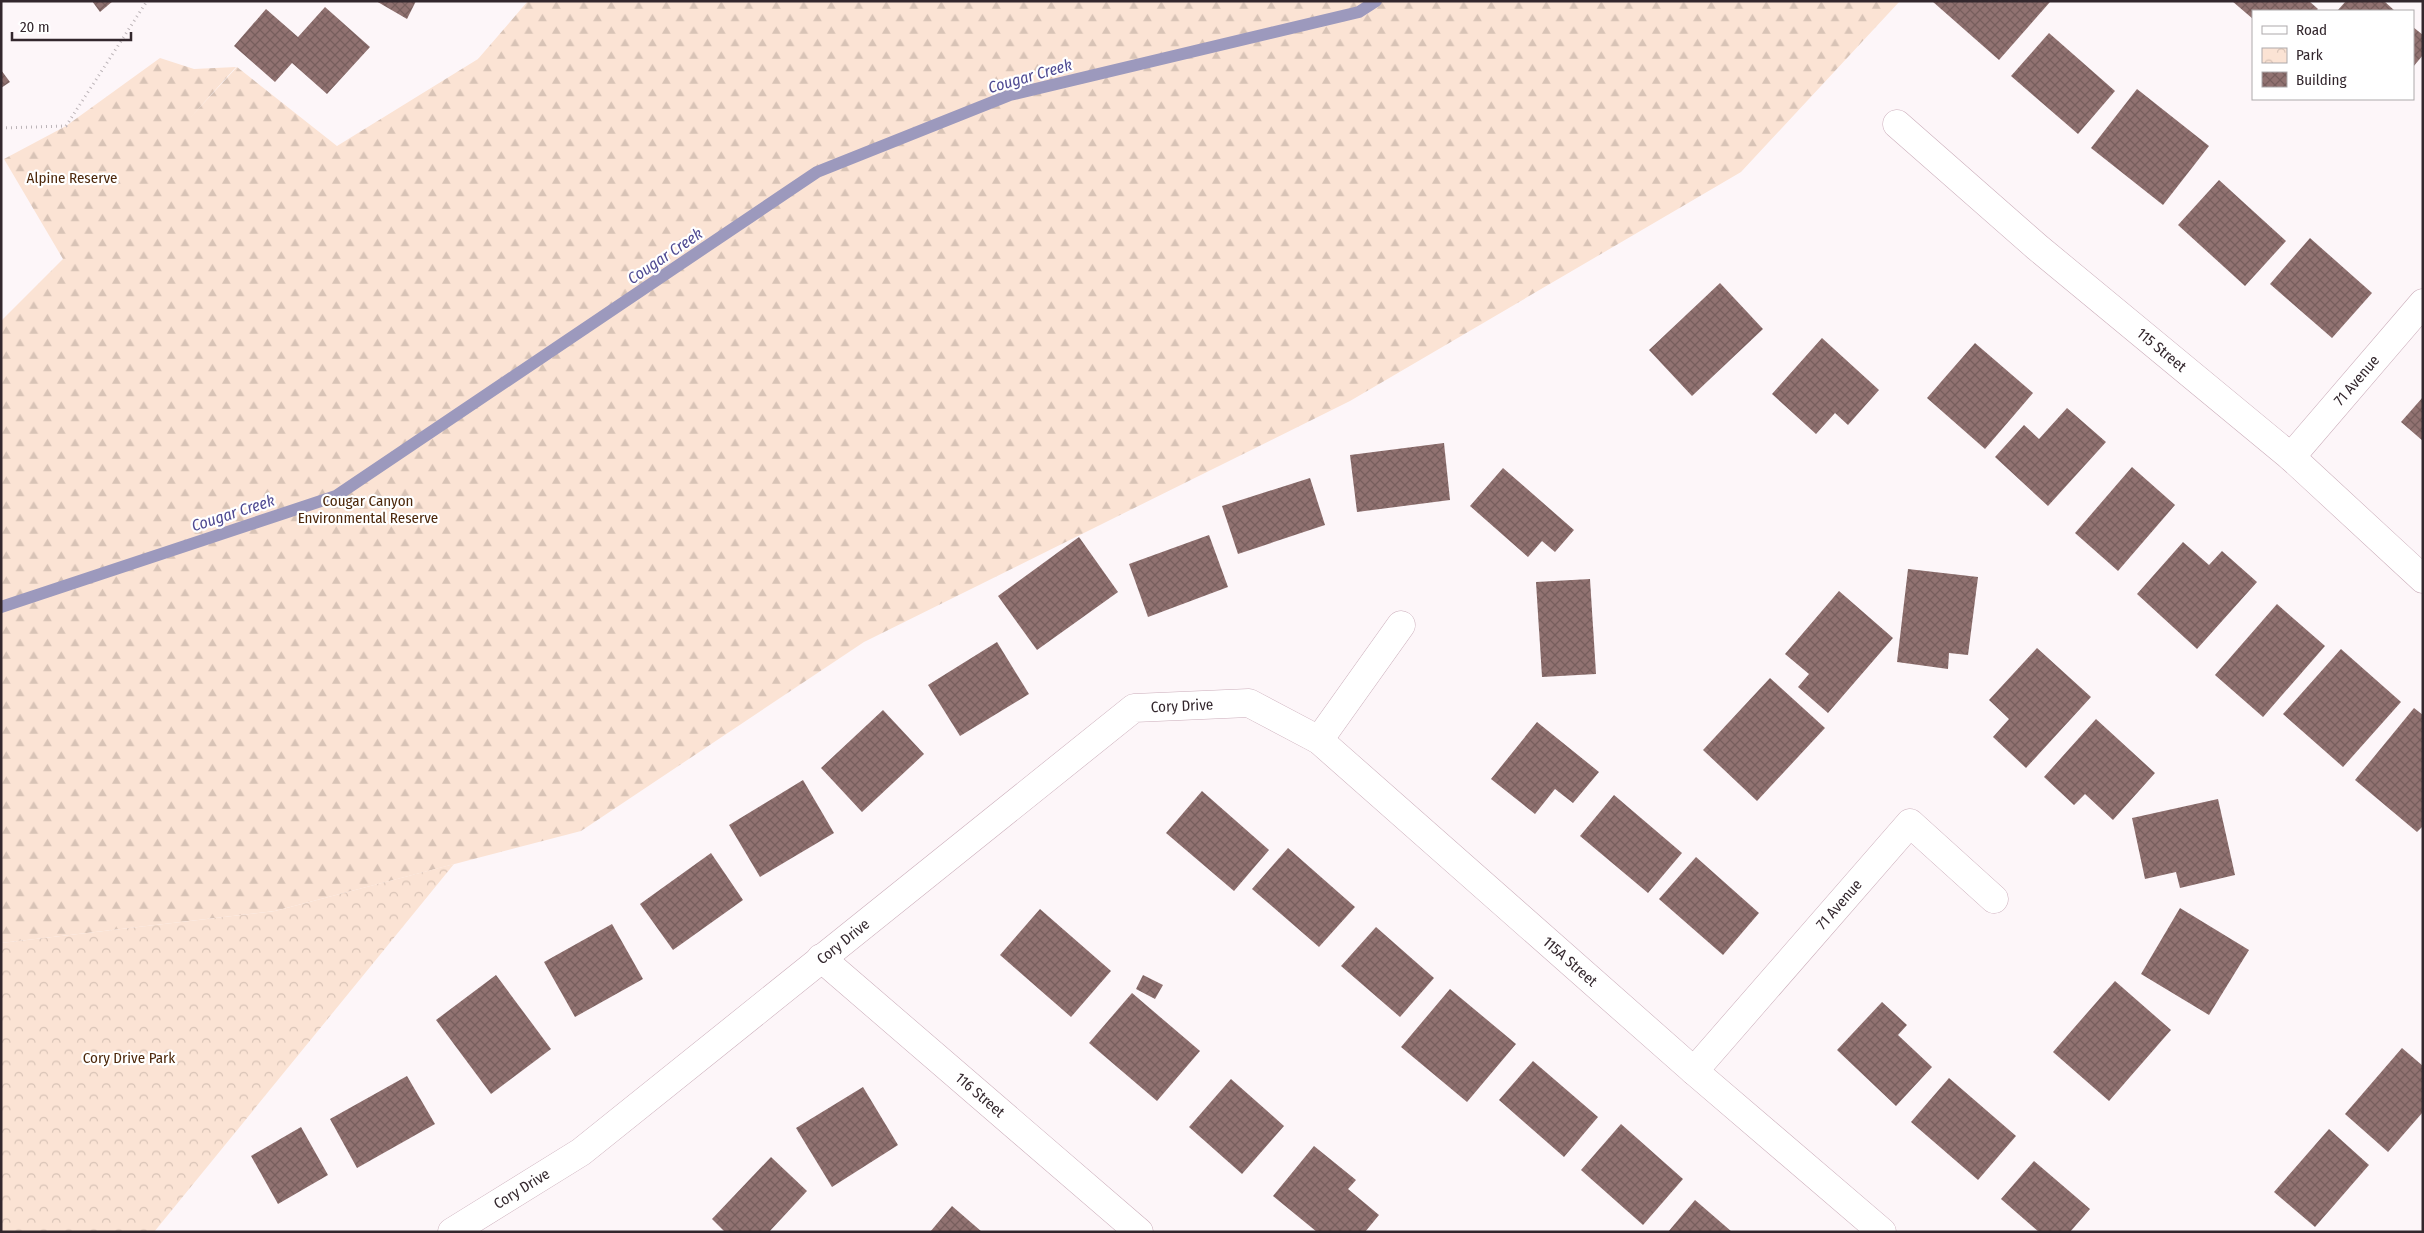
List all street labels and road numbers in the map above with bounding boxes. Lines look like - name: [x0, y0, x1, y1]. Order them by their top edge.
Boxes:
- street label: 115 Street: [2133, 324, 2190, 376]
- street label: 71 Avenue: [2330, 352, 2383, 409]
- street label: Cory Drive: [1150, 696, 1214, 716]
- street label: 71 Avenue: [1813, 876, 1866, 933]
- street label: Cory Drive: [813, 915, 873, 968]
- street label: 115A Street: [1539, 933, 1601, 990]
- street label: 116 Street: [952, 1069, 1009, 1121]
- street label: Cory Drive: [490, 1165, 553, 1213]

